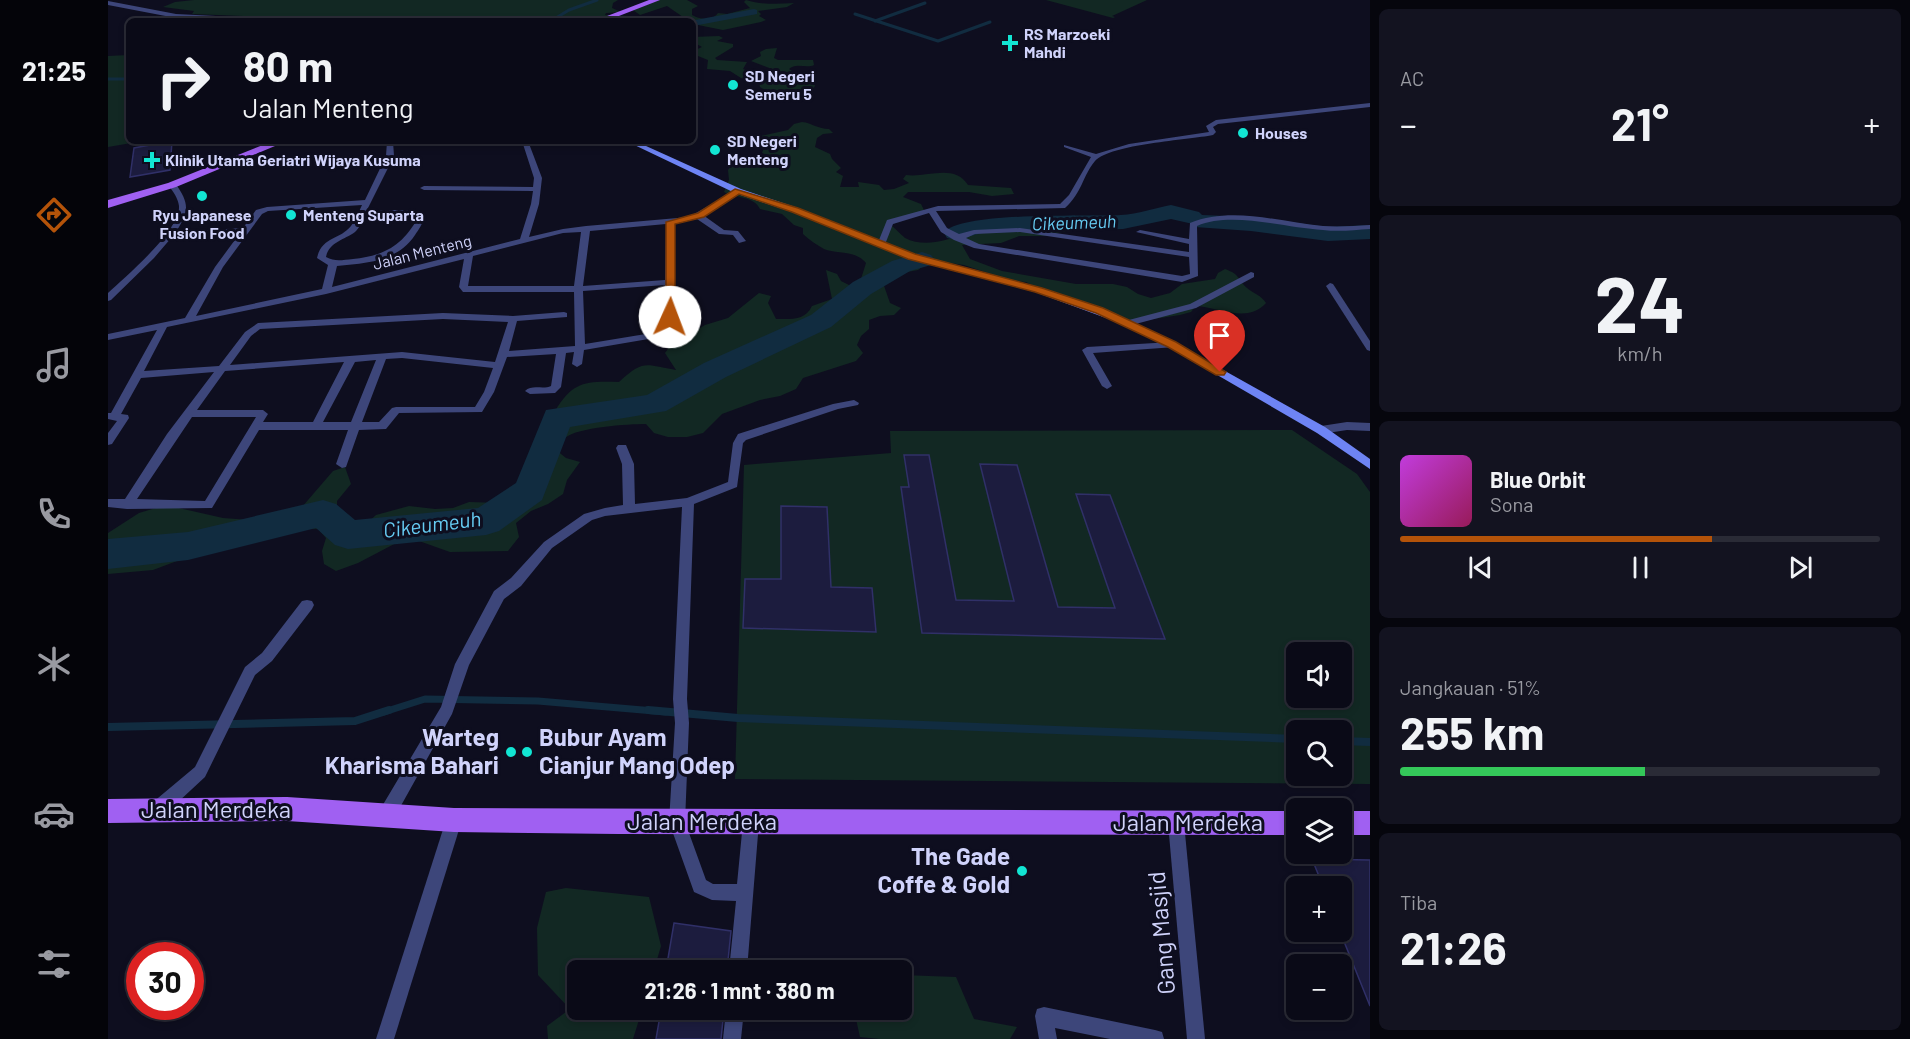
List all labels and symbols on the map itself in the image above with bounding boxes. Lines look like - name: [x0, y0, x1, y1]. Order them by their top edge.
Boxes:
- place label: RS Marzoeki Mahdi: [1024, 24, 1110, 61]
- marker: RS Marzoeki Mahdi: [1001, 34, 1019, 52]
- place label: SD Negeri Semeru 5: [745, 66, 815, 103]
- marker: SD Negeri Semeru 5: [726, 78, 740, 92]
- place label: Houses: [1255, 123, 1307, 142]
- marker: Houses: [1236, 126, 1250, 140]
- place label: SD Negeri Menteng: [727, 131, 797, 168]
- marker: SD Negeri Menteng: [708, 143, 722, 157]
- place label: Klinik Utama Geriatri Wijaya Kusuma: [165, 150, 421, 169]
- marker: Klinik Utama Geriatri Wijaya Kusuma: [143, 151, 161, 169]
- marker: Ryu Japanese Fusion Food: [195, 189, 209, 203]
- place label: Ryu Japanese Fusion Food: [152, 205, 252, 242]
- place label: Menteng Suparta: [303, 205, 424, 224]
- marker: Menteng Suparta: [284, 208, 298, 222]
- water label: Cikeumeuh: [1031, 210, 1117, 234]
- street label: Jalan Menteng: [371, 230, 473, 273]
- position arrow: [638, 285, 702, 349]
- pin: [1194, 310, 1245, 372]
- water label: Cikeumeuh: [381, 505, 482, 542]
- place label: Warteg Kharisma Bahari: [325, 722, 499, 779]
- place label: Bubur Ayam Cianjur Mang Odep: [539, 722, 735, 779]
- marker: Warteg Kharisma Bahari: [504, 745, 518, 759]
- marker: Bubur Ayam Cianjur Mang Odep: [520, 745, 534, 759]
- street label: Jalan Merdeka: [141, 794, 291, 823]
- street label: Jalan Merdeka: [627, 806, 777, 835]
- street label: Jalan Merdeka: [1113, 807, 1263, 836]
- place label: The Gade Coffe & Gold: [877, 841, 1010, 898]
- marker: The Gade Coffe & Gold: [1015, 864, 1029, 878]
- street label: Gang Masjid: [1141, 870, 1180, 996]
- speed limit sign: 30: [126, 942, 204, 1020]

